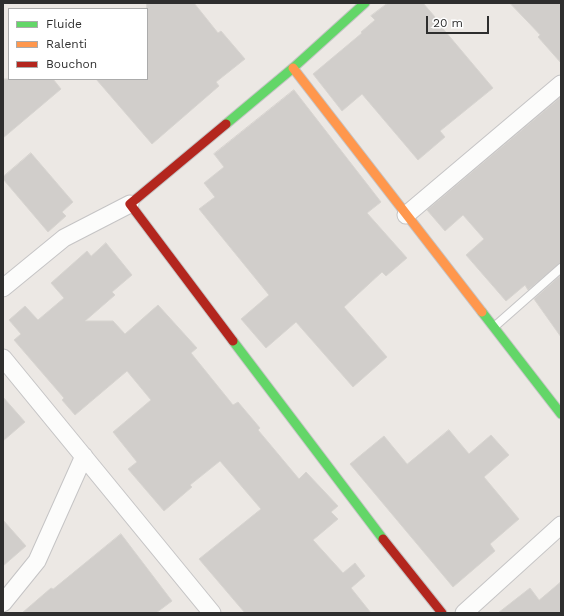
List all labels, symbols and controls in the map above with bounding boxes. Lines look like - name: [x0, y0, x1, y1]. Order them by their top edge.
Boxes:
- legend: [8, 8, 148, 80]
- scale bar: [428, 8, 491, 34]
- text: 20 m: [433, 16, 463, 30]
- text: Fluide: [46, 17, 82, 31]
- text: Ralenti: [46, 37, 87, 51]
- text: Bouchon: [46, 57, 97, 71]

